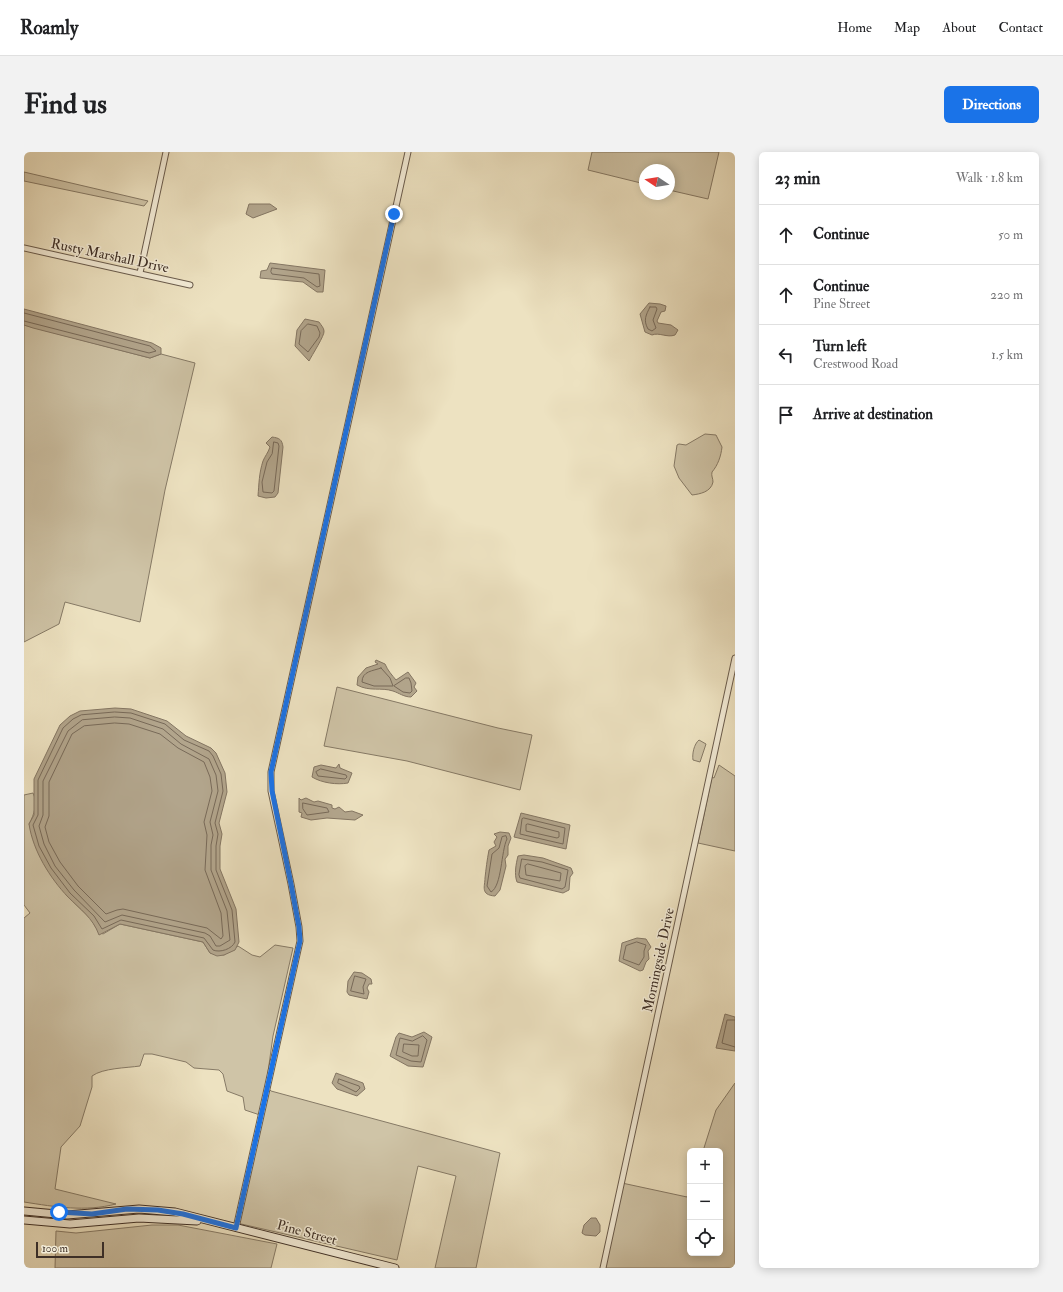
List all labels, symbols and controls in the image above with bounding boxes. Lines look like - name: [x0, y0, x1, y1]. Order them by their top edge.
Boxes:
- text: Roamly: [20, 16, 78, 40]
- text: Home: [837, 19, 872, 36]
- text: Map: [894, 19, 920, 36]
- text: About: [942, 19, 976, 36]
- text: Contact: [998, 19, 1043, 36]
- button: Directions: [944, 86, 1039, 123]
- text: Find us: [24, 87, 107, 122]
- north arrow: [639, 164, 675, 200]
- text: 23 min: [775, 168, 820, 189]
- text: Walk · 1.8 km: [956, 170, 1023, 186]
- route end: [385, 205, 403, 223]
- icon: ahead: [775, 224, 797, 246]
- text: Continue: [813, 225, 869, 244]
- text: 50 m: [998, 227, 1023, 243]
- street label: Rusty Marshall Drive: [49, 235, 171, 277]
- text: Continue: [813, 277, 869, 296]
- icon: ahead: [775, 284, 797, 306]
- text: 220 m: [990, 287, 1023, 303]
- text: Pine Street: [813, 296, 870, 312]
- text: Turn left: [813, 337, 867, 356]
- icon: left: [775, 344, 797, 366]
- text: 1.5 km: [991, 347, 1023, 363]
- text: Crestwood Road: [813, 356, 898, 372]
- icon: arrive: [775, 404, 797, 426]
- text: Arrive at destination: [813, 405, 933, 424]
- street label: Morningside Drive: [639, 906, 678, 1014]
- map controls: [687, 1148, 723, 1256]
- button: +: [687, 1148, 723, 1184]
- button: −: [687, 1184, 723, 1220]
- route start: [50, 1203, 68, 1221]
- street label: Pine Street: [275, 1216, 339, 1249]
- button: locate: [687, 1220, 723, 1256]
- scale bar: [36, 1240, 104, 1259]
- text: 100 m: [42, 1242, 68, 1255]

